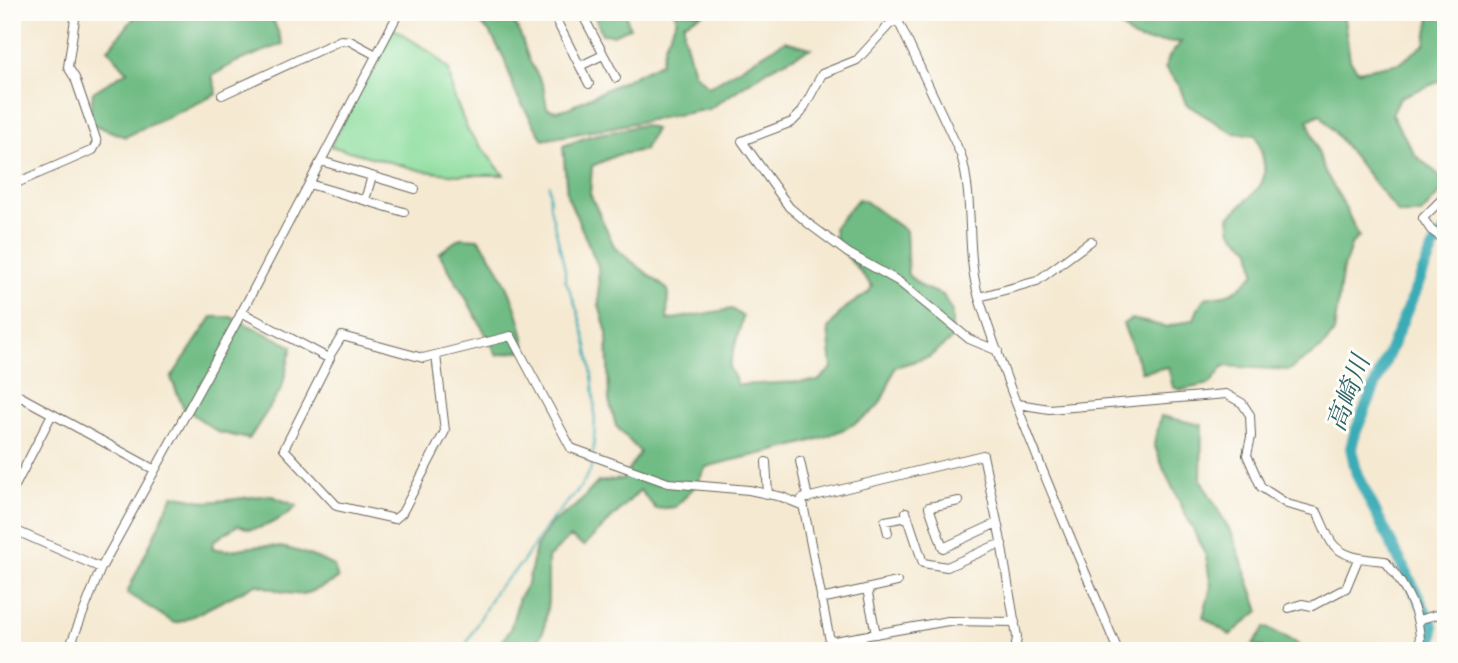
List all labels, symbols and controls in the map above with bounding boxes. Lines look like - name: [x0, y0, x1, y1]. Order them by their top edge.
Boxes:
- water label: 高崎川: [1321, 348, 1378, 435]

